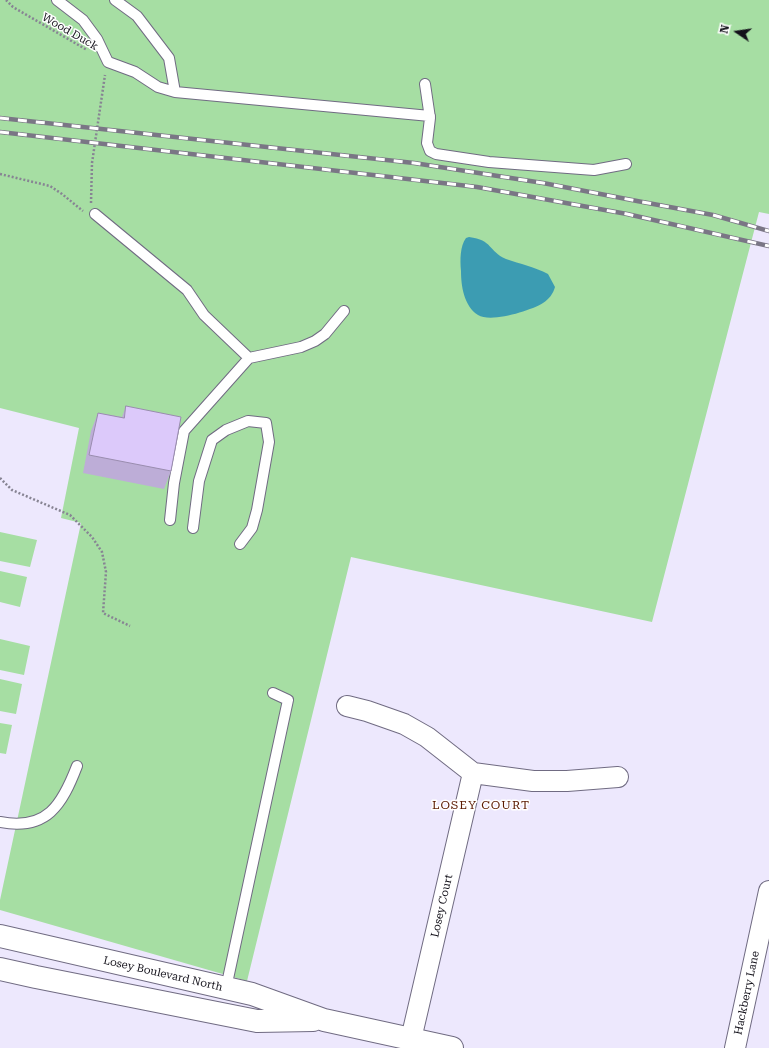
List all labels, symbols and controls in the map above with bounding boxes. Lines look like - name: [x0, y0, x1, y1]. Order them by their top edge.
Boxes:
- street label: Wood Duck: [40, 11, 100, 53]
- north arrow: [717, 12, 757, 52]
- text: N: [718, 24, 732, 35]
- district label: LOSEY COURT: [432, 798, 530, 812]
- street label: Losey Court: [428, 873, 456, 939]
- street label: Hackberry Lane: [732, 950, 762, 1036]
- street label: Losey Boulevard North: [102, 954, 224, 994]

